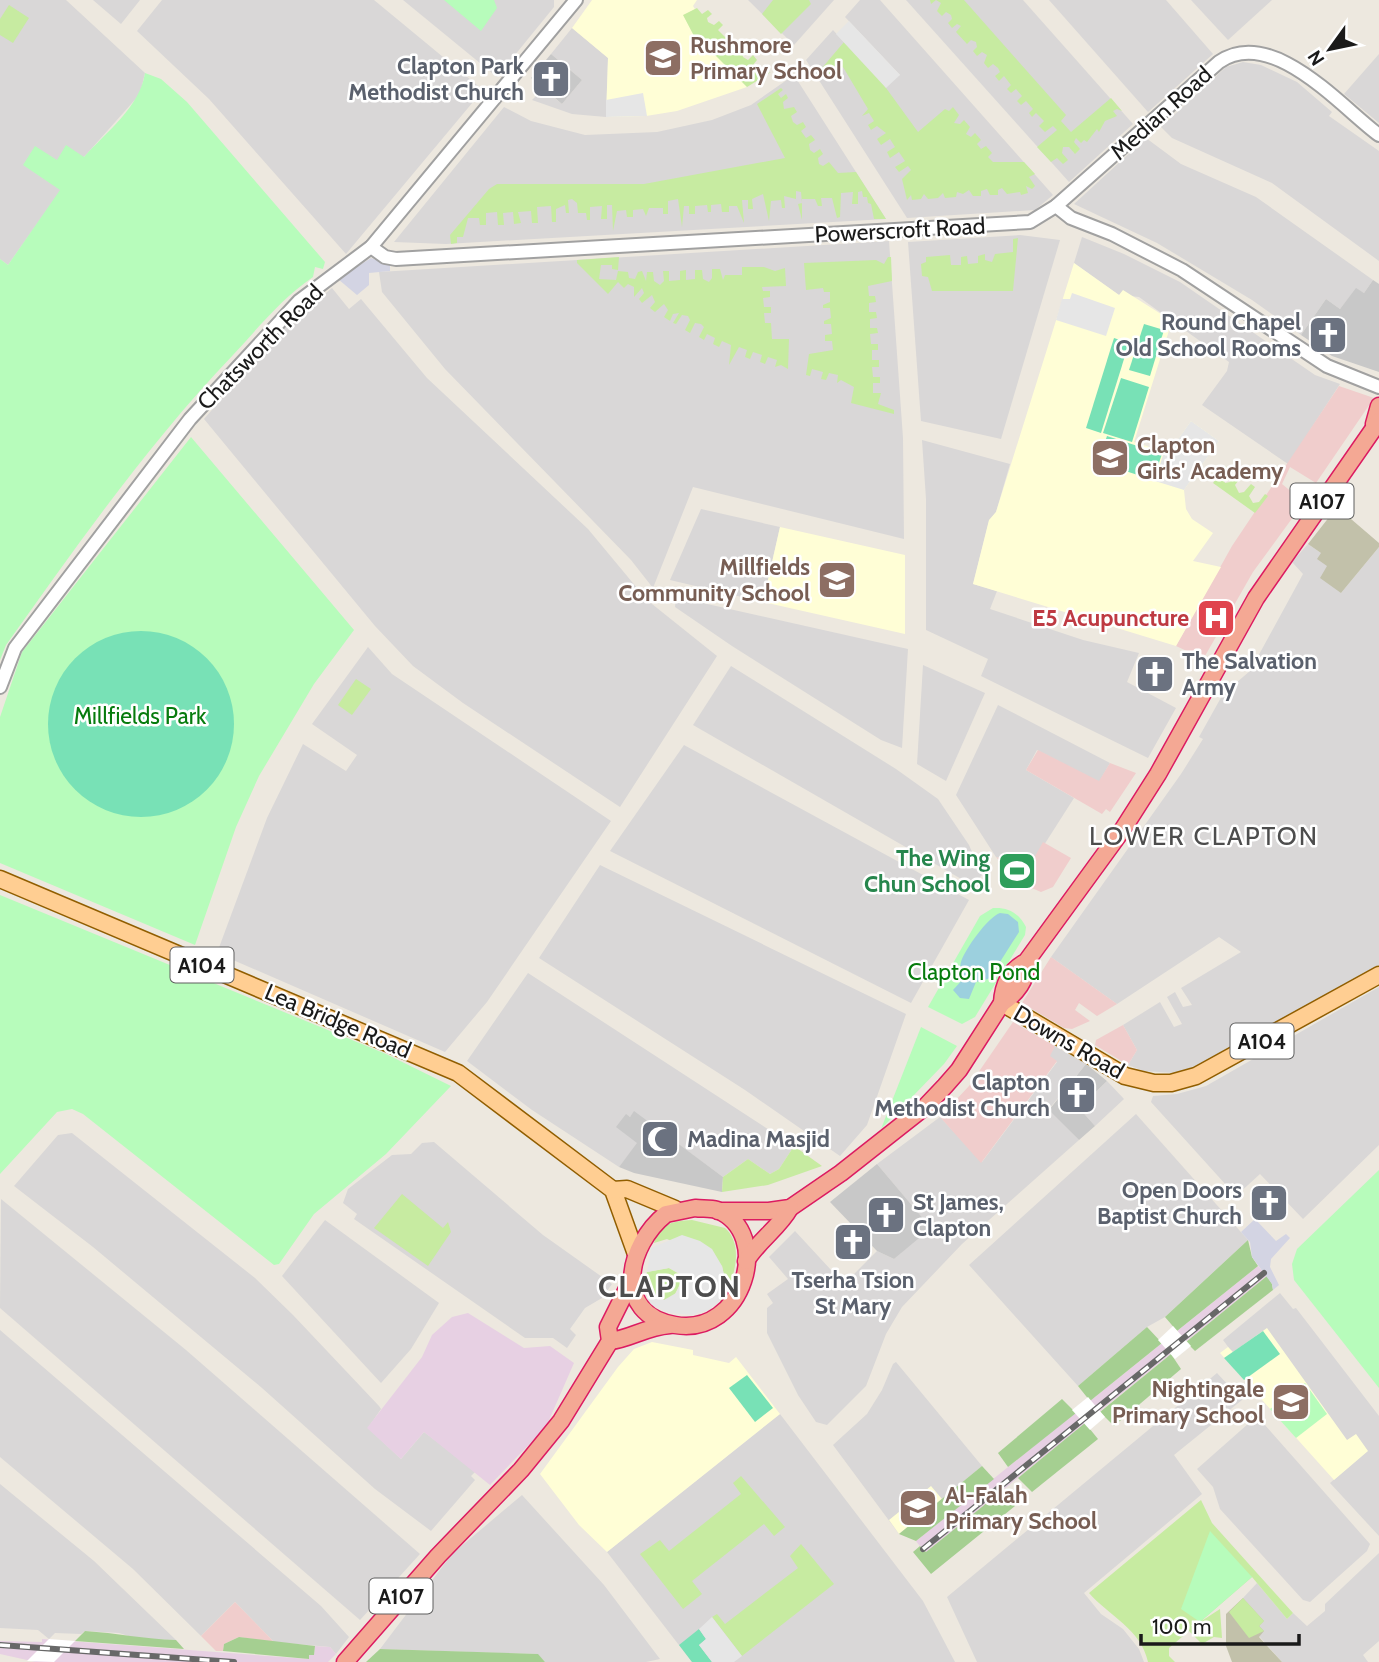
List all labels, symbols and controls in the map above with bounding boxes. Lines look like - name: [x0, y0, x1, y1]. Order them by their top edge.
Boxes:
- north arrow: [1295, 14, 1365, 84]
- place label: Rushmore Primary School: [690, 31, 842, 85]
- school or university icon: Rushmore Primary School: [642, 37, 684, 79]
- text: N: [1303, 46, 1329, 70]
- place label: Clapton Park Methodist Church: [348, 52, 525, 106]
- church icon: Clapton Park Methodist Church: [530, 58, 572, 100]
- street label: Median Road: [1105, 60, 1217, 166]
- street label: Powerscroft Road: [814, 212, 986, 248]
- street label: Chatsworth Road: [191, 278, 329, 416]
- place label: Round Chapel Old School Rooms: [1116, 308, 1301, 362]
- church icon: Round Chapel Old School Rooms: [1307, 314, 1349, 356]
- place label: Clapton Girls' Academy: [1137, 431, 1284, 485]
- school or university icon: Clapton Girls' Academy: [1089, 437, 1131, 479]
- road number: A107: [1290, 484, 1354, 518]
- place label: Millfields Community School: [618, 553, 810, 607]
- school or university icon: Millfields Community School: [816, 559, 858, 601]
- hospital icon: E5 Acupuncture: [1195, 597, 1237, 639]
- place label: E5 Acupuncture: [1032, 604, 1189, 632]
- place label: The Salvation Army: [1182, 647, 1317, 701]
- church icon: The Salvation Army: [1134, 653, 1176, 695]
- park label: Millfields Park: [74, 702, 207, 730]
- district label: LOWER CLAPTON: [1089, 820, 1319, 852]
- place label: The Wing Chun School: [864, 844, 990, 898]
- sports icon: The Wing Chun School: [996, 850, 1038, 892]
- road number: A104: [170, 948, 234, 982]
- park label: Clapton Pond: [908, 958, 1040, 986]
- street label: Lea Bridge Road: [261, 978, 415, 1064]
- street label: Downs Road: [1009, 999, 1129, 1085]
- road number: A104: [1230, 1024, 1294, 1058]
- place label: Clapton Methodist Church: [874, 1068, 1050, 1122]
- church icon: Clapton Methodist Church: [1056, 1074, 1098, 1116]
- mosque icon: Madina Masjid: [639, 1118, 681, 1160]
- place label: Madina Masjid: [687, 1125, 830, 1153]
- place label: Open Doors Baptist Church: [1097, 1176, 1242, 1230]
- church icon: Open Doors Baptist Church: [1248, 1182, 1290, 1224]
- place label: St James, Clapton: [913, 1188, 1004, 1242]
- church icon: St James, Clapton: [865, 1194, 907, 1236]
- church icon: Tserha Tsion St Mary: [832, 1221, 874, 1263]
- place label: Tserha Tsion St Mary: [791, 1266, 915, 1320]
- district label: CLAPTON: [598, 1268, 742, 1305]
- place label: Nightingale Primary School: [1112, 1375, 1264, 1429]
- school or university icon: Nightingale Primary School: [1270, 1381, 1312, 1423]
- place label: Al-Falah Primary School: [945, 1481, 1097, 1535]
- school or university icon: Al-Falah Primary School: [897, 1487, 939, 1529]
- road number: A107: [370, 1578, 432, 1614]
- scale bar: [1141, 1602, 1298, 1646]
- text: 100 m: [1152, 1614, 1211, 1639]

